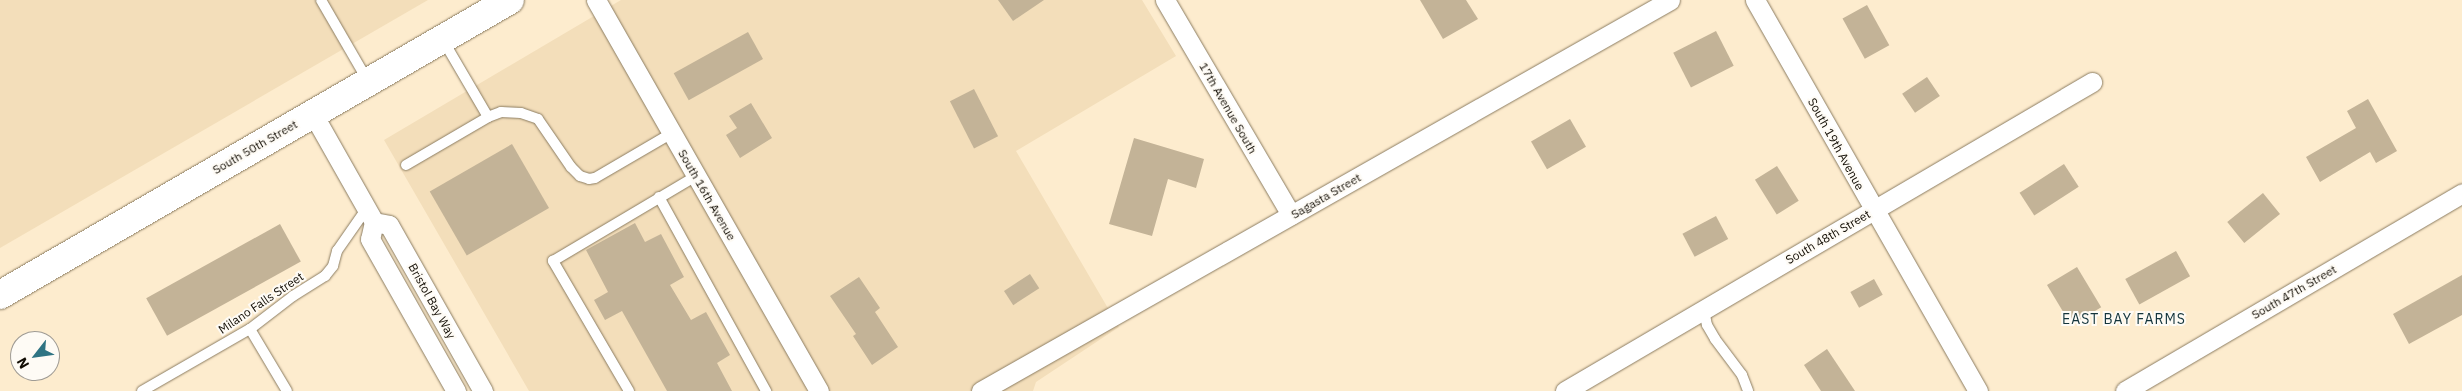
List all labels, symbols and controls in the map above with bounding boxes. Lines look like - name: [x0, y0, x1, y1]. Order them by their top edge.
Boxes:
- street label: 17th Avenue South: [1196, 60, 1260, 156]
- street label: South 19th Avenue: [1805, 96, 1867, 192]
- street label: South 50th Street: [210, 117, 300, 177]
- street label: South 16th Avenue: [675, 147, 739, 243]
- street label: Sagasta Street: [1289, 170, 1363, 222]
- street label: South 48th Street: [1783, 207, 1873, 267]
- street label: Bristol Bay Way: [405, 261, 459, 341]
- street label: South 47th Street: [2249, 262, 2339, 322]
- street label: Milano Falls Street: [216, 269, 306, 337]
- district label: EAST BAY FARMS: [2060, 311, 2188, 327]
- north arrow: [10, 331, 60, 381]
- text: N: [13, 354, 33, 372]

